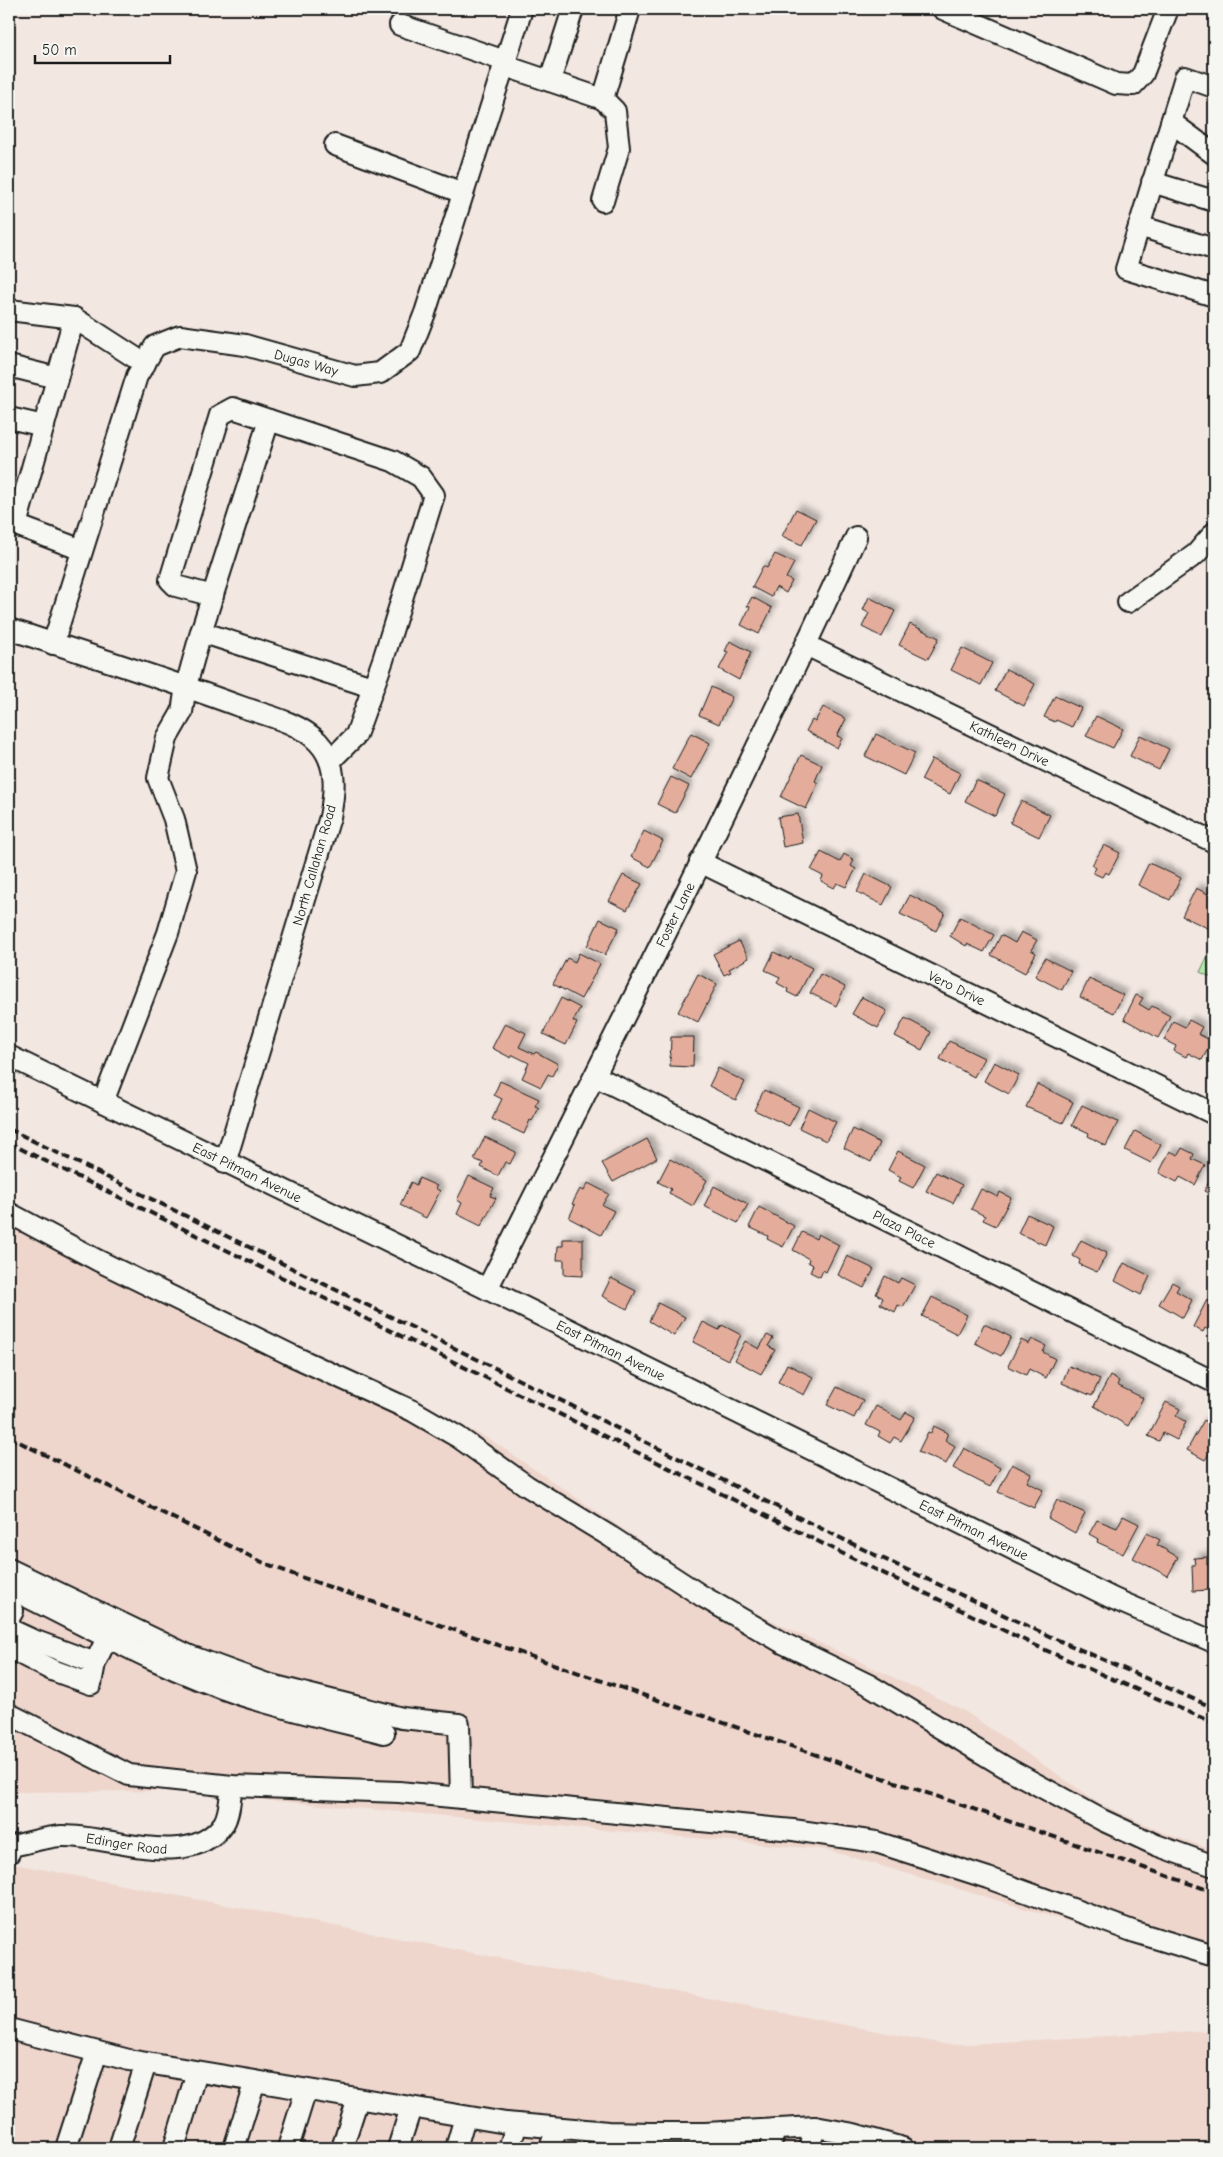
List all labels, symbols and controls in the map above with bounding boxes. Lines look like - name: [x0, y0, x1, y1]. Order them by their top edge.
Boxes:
- scale bar: [35, 32, 170, 64]
- text: 50 m: [42, 41, 77, 59]
- street label: Dugas Way: [272, 346, 341, 380]
- street label: Kathleen Drive: [967, 717, 1052, 770]
- street label: North Callahan Road: [289, 803, 340, 928]
- street label: Foster Lane: [652, 880, 699, 950]
- street label: Vero Drive: [925, 967, 988, 1009]
- street label: East Pitman Avenue: [190, 1139, 304, 1206]
- street label: Plaza Place: [870, 1207, 938, 1252]
- street label: East Pitman Avenue: [554, 1317, 668, 1385]
- street label: East Pitman Avenue: [917, 1496, 1031, 1564]
- street label: Edinger Road: [85, 1830, 168, 1858]

